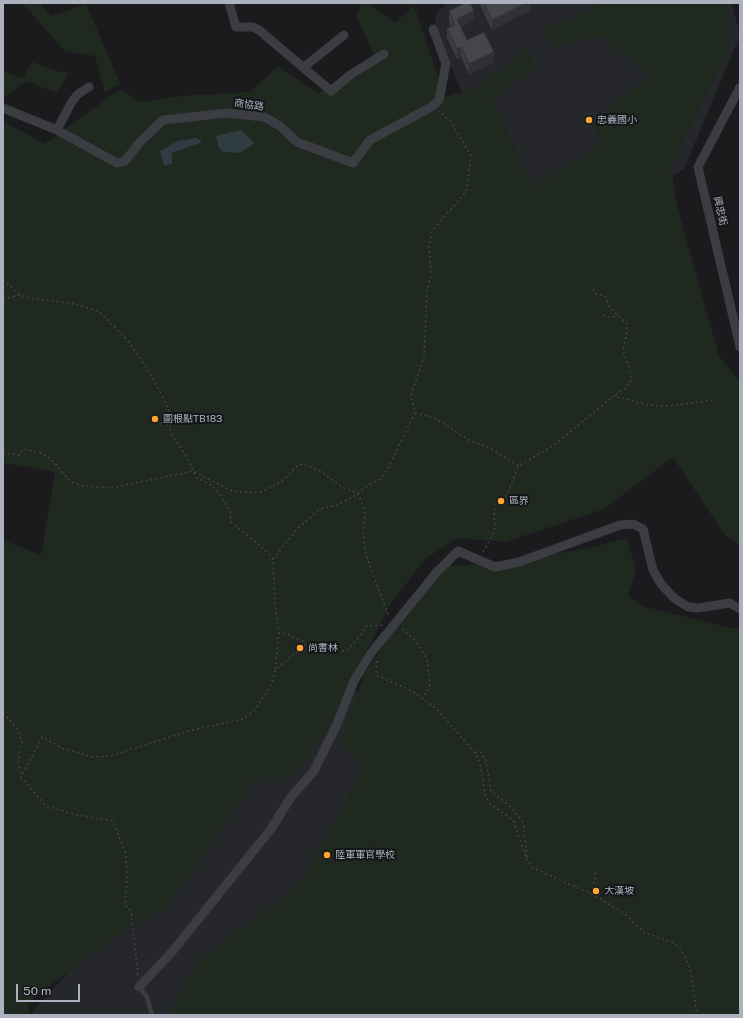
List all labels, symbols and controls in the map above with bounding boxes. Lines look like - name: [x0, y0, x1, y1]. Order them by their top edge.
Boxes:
- street label: 商協路: [233, 97, 265, 113]
- place label: 忠義國小: [597, 114, 637, 126]
- marker: 忠義國小: [584, 115, 594, 125]
- street label: 興忠街: [711, 195, 729, 227]
- place label: 圖根點TB183: [163, 413, 222, 425]
- marker: 圖根點TB183: [150, 414, 160, 424]
- place label: 區界: [509, 495, 529, 507]
- marker: 區界: [496, 496, 506, 506]
- place label: 尚書林: [308, 642, 338, 654]
- marker: 尚書林: [295, 643, 305, 653]
- place label: 陸軍軍官學校: [335, 849, 395, 861]
- marker: 陸軍軍官學校: [322, 850, 332, 860]
- place label: 大漢坡: [604, 885, 634, 897]
- marker: 大漢坡: [591, 886, 601, 896]
- scale bar: [18, 976, 82, 1002]
- text: 50 m: [23, 984, 51, 998]

